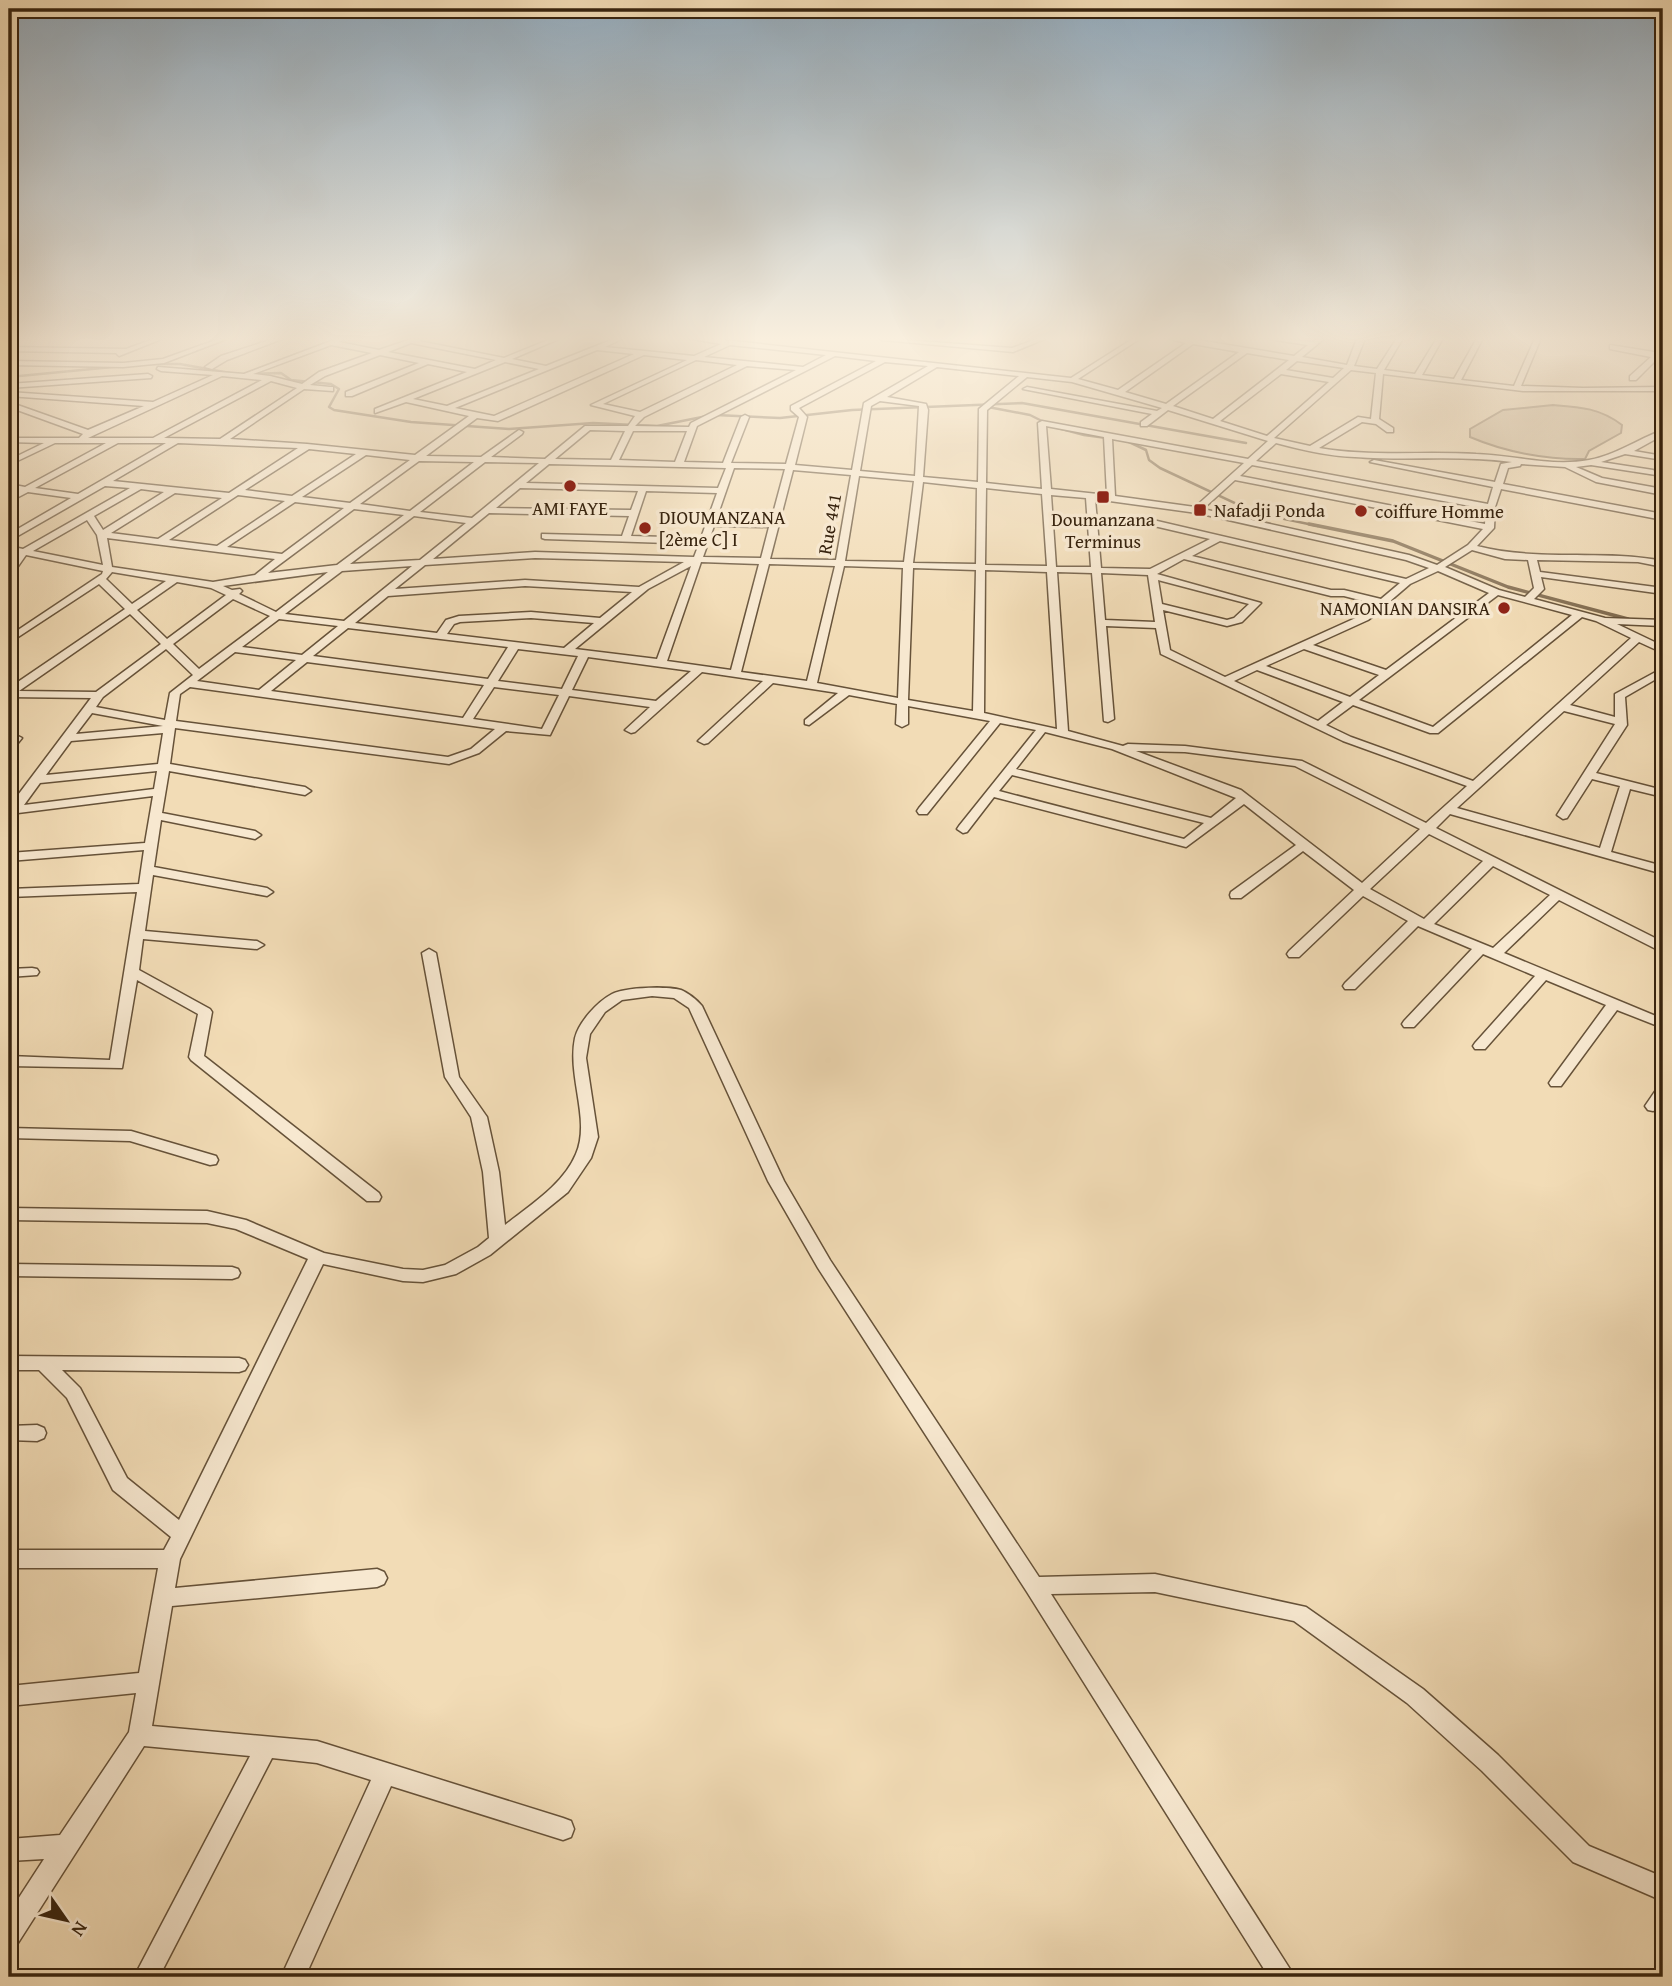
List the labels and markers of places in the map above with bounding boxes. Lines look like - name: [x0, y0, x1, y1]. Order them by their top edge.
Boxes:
- marker: AMI FAYE: [562, 478, 578, 494]
- marker: Doumanzana Terminus: [1095, 489, 1111, 505]
- place label: AMI FAYE: [532, 494, 608, 522]
- place label: Nafadji Ponda: [1214, 496, 1325, 524]
- place label: coiffure Homme: [1375, 497, 1504, 525]
- marker: Nafadji Ponda: [1192, 502, 1208, 518]
- place label: DIOUMANZANA [2ème C] I: [659, 503, 786, 553]
- marker: coiffure Homme: [1353, 503, 1369, 519]
- place label: Doumanzana Terminus: [1051, 505, 1155, 555]
- marker: DIOUMANZANA [2ème C] I: [637, 520, 653, 536]
- place label: NAMONIAN DANSIRA: [1320, 594, 1490, 622]
- marker: NAMONIAN DANSIRA: [1496, 600, 1512, 616]

